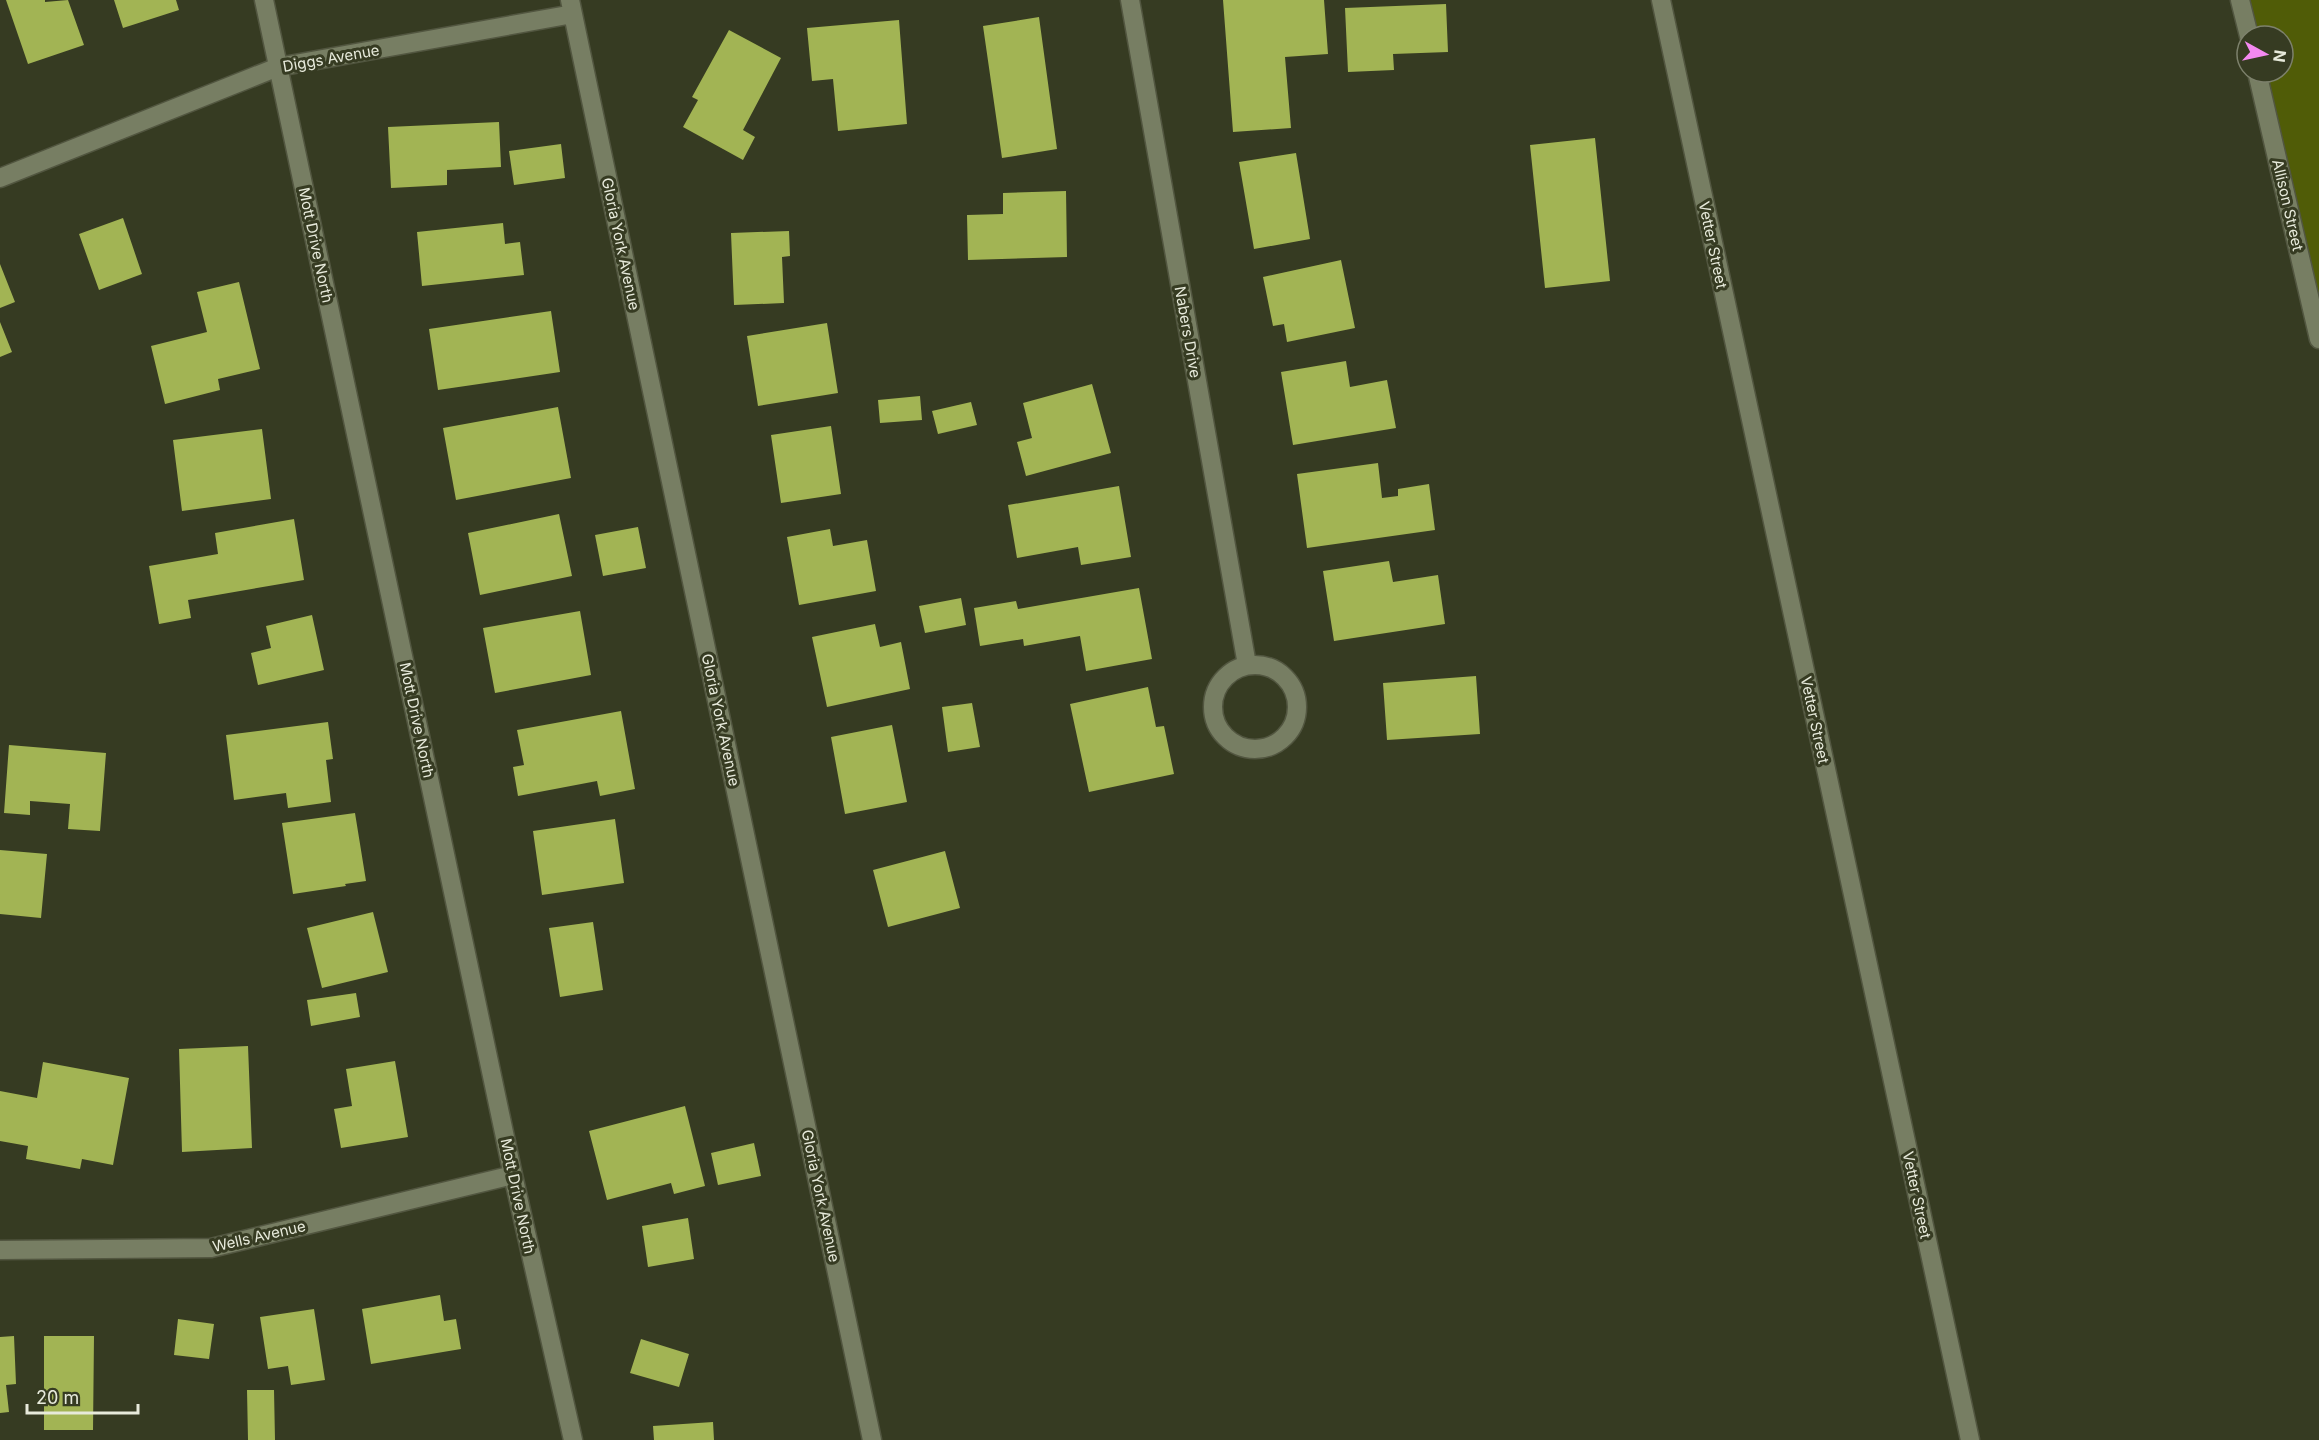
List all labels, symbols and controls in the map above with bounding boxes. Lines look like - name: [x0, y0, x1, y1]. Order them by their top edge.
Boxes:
- north arrow: [2235, 24, 2295, 84]
- street label: Diggs Avenue: [281, 40, 381, 76]
- text: N: [2269, 49, 2291, 64]
- street label: Allison Street: [2268, 157, 2308, 253]
- street label: Gloria York Avenue: [598, 176, 644, 312]
- street label: Mott Drive North: [294, 186, 338, 304]
- street label: Vetter Street: [1694, 200, 1732, 290]
- street label: Nabers Drive: [1171, 285, 1205, 379]
- street label: Gloria York Avenue: [698, 652, 744, 788]
- street label: Mott Drive North: [395, 661, 439, 779]
- street label: Vetter Street: [1796, 675, 1834, 765]
- street label: Gloria York Avenue: [798, 1128, 844, 1264]
- street label: Mott Drive North: [496, 1137, 540, 1255]
- street label: Vetter Street: [1898, 1150, 1936, 1240]
- street label: Wells Avenue: [211, 1216, 307, 1256]
- scale bar: [27, 1377, 138, 1415]
- text: 20 m: [36, 1387, 79, 1408]

